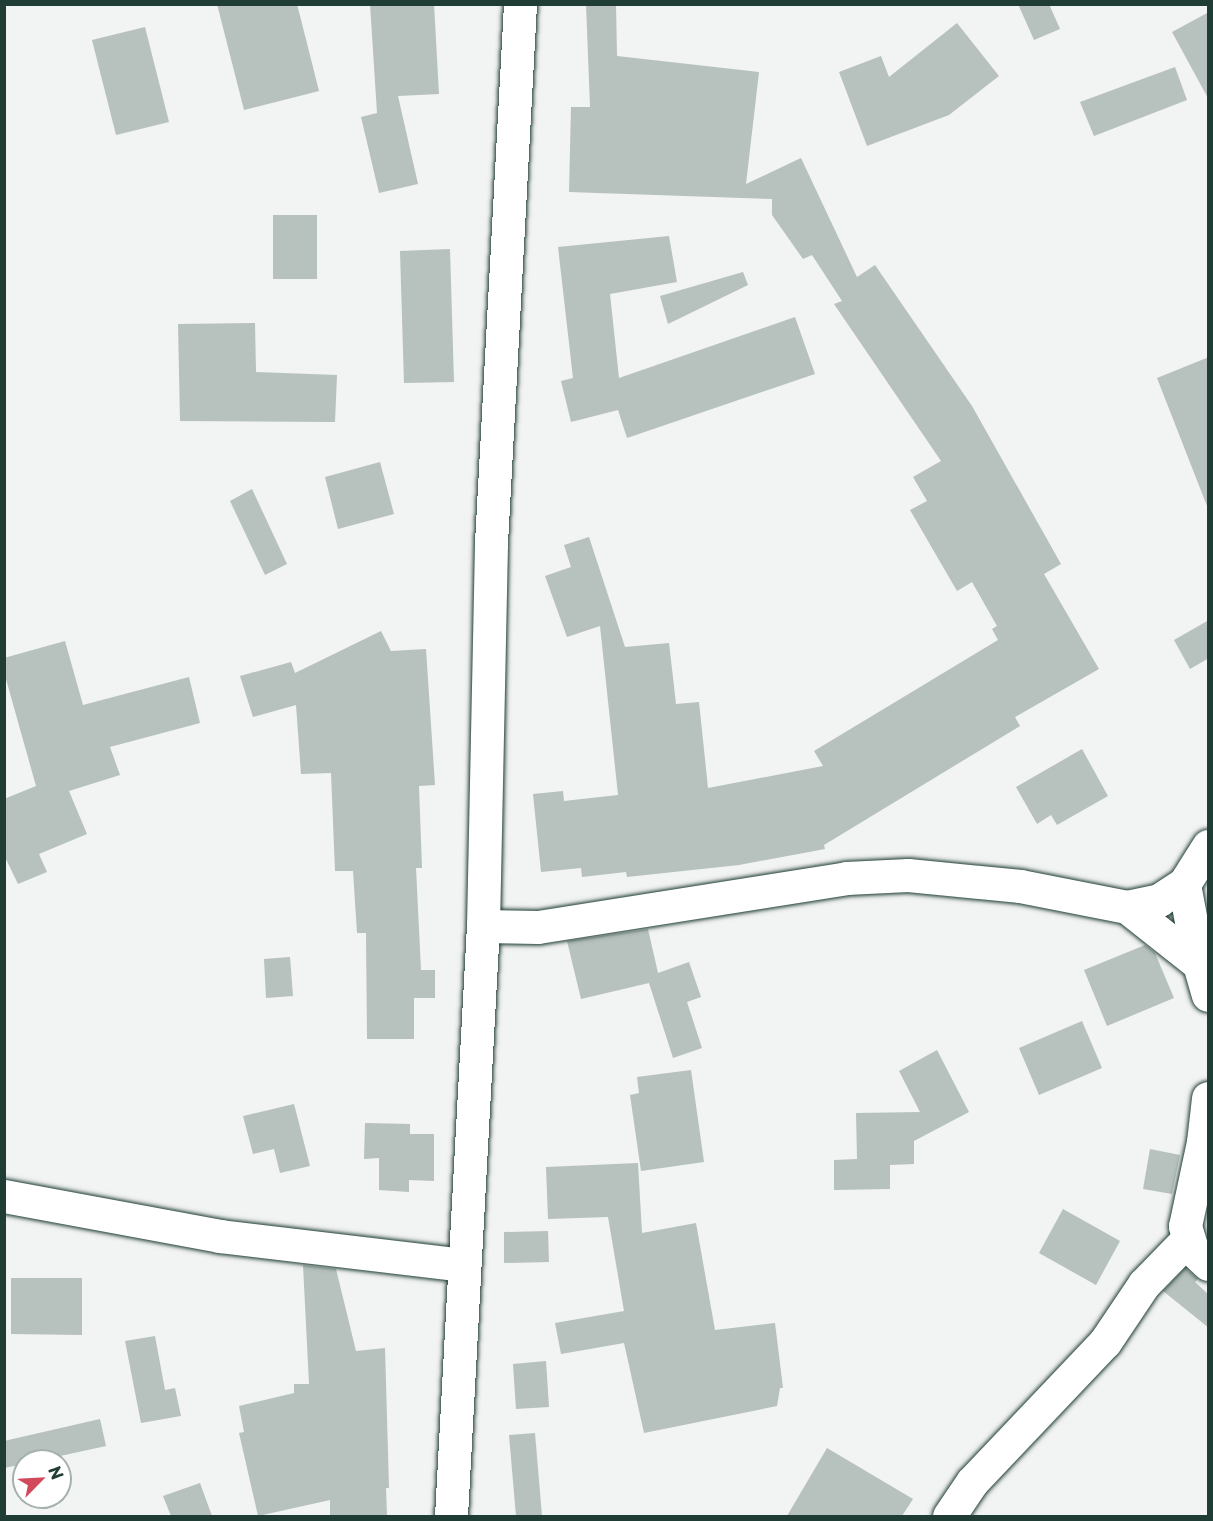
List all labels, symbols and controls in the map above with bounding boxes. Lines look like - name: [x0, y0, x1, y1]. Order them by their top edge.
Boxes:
- north arrow: [12, 1449, 72, 1509]
- text: N: [43, 1462, 70, 1483]

